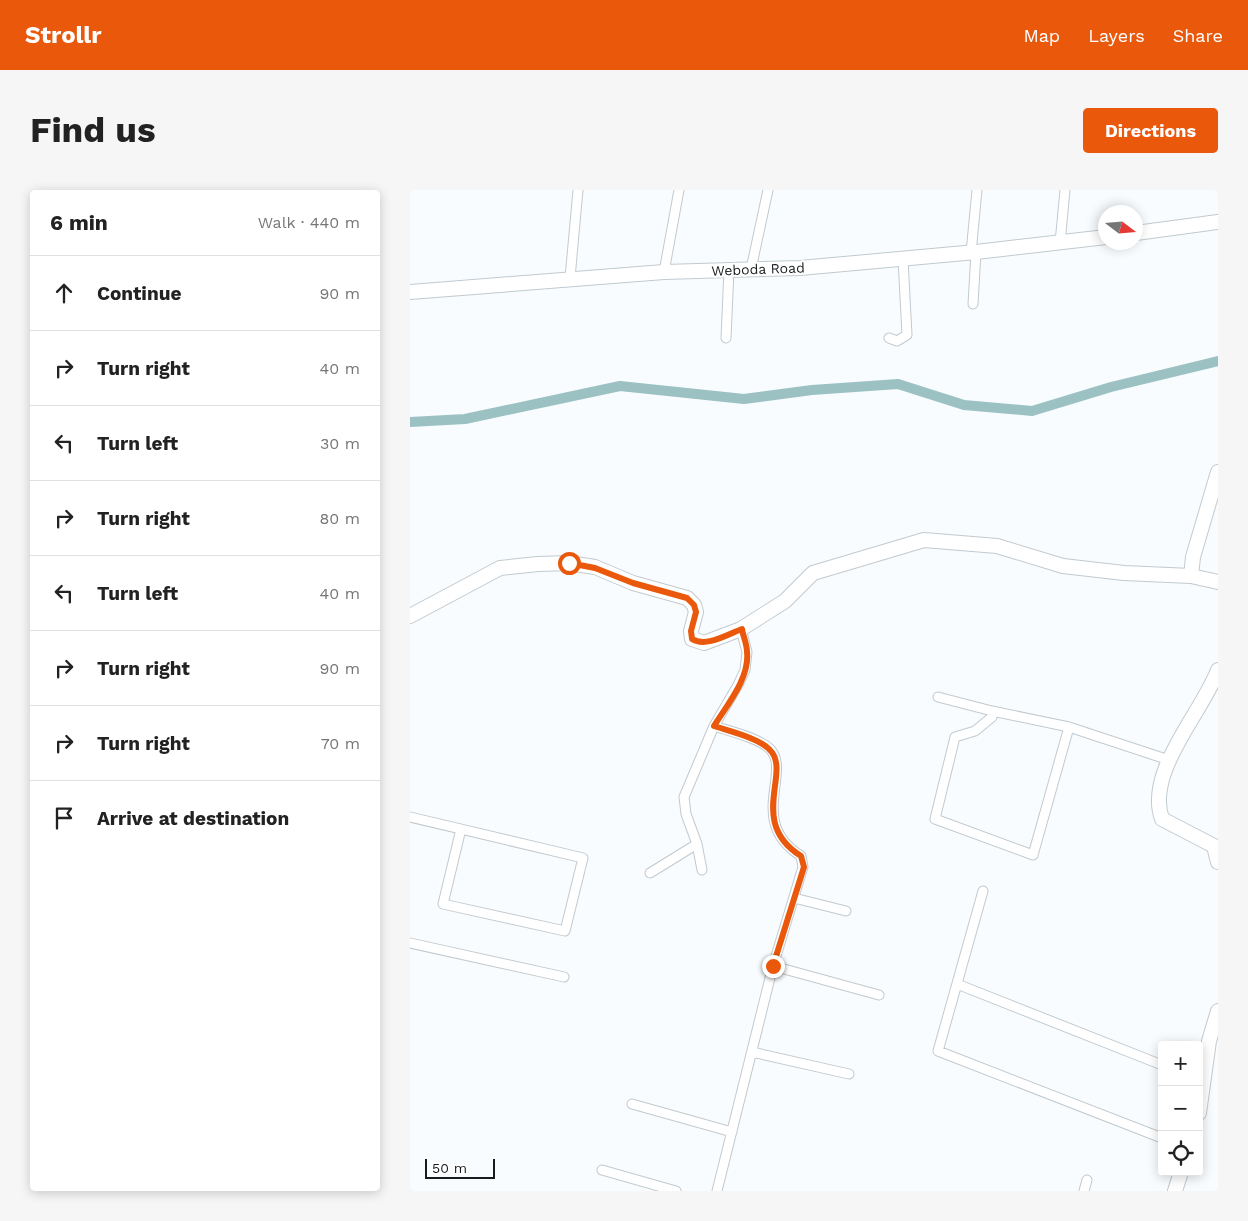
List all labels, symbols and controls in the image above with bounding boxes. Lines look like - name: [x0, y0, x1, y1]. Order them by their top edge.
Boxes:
- text: Strollr: [25, 21, 102, 49]
- text: Map: [1023, 25, 1060, 46]
- text: Layers: [1088, 25, 1145, 46]
- text: Share: [1173, 25, 1223, 46]
- button: Directions: [1083, 108, 1218, 153]
- text: Find us: [30, 109, 156, 151]
- north arrow: [1098, 205, 1143, 250]
- text: 6 min: [50, 210, 108, 235]
- text: Walk · 440 m: [258, 213, 360, 232]
- street label: Weboda Road: [711, 259, 805, 279]
- icon: ahead: [50, 279, 78, 307]
- text: Continue: [97, 282, 181, 305]
- text: 90 m: [319, 284, 360, 303]
- icon: right: [50, 354, 78, 382]
- text: Turn right: [97, 357, 190, 380]
- text: 40 m: [320, 359, 360, 378]
- icon: left: [50, 429, 78, 457]
- text: Turn left: [97, 432, 178, 455]
- text: 30 m: [320, 434, 360, 453]
- icon: right: [50, 504, 78, 532]
- text: Turn right: [97, 507, 190, 530]
- text: 80 m: [319, 509, 360, 528]
- route start: [558, 552, 581, 575]
- icon: left: [50, 579, 78, 607]
- text: Turn left: [97, 582, 178, 605]
- text: 40 m: [320, 584, 360, 603]
- icon: right: [50, 654, 78, 682]
- text: Turn right: [97, 657, 190, 680]
- text: 90 m: [319, 659, 360, 678]
- icon: right: [50, 729, 78, 757]
- text: Turn right: [97, 732, 190, 755]
- text: 70 m: [321, 734, 360, 753]
- icon: arrive: [50, 804, 78, 832]
- text: Arrive at destination: [97, 807, 289, 830]
- route end: [762, 955, 785, 978]
- map controls: [1158, 1041, 1203, 1176]
- button: +: [1158, 1041, 1203, 1086]
- button: −: [1158, 1086, 1203, 1131]
- button: locate: [1158, 1131, 1203, 1176]
- scale bar: [425, 1156, 495, 1179]
- text: 50 m: [432, 1160, 467, 1176]

